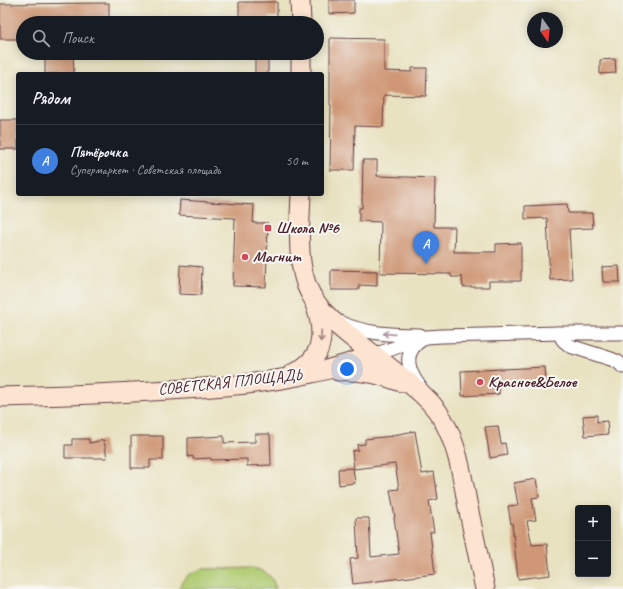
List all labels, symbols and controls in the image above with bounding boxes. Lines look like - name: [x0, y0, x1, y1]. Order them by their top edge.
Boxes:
- north arrow: [527, 12, 563, 48]
- search box: [16, 16, 324, 60]
- icon: search: [30, 27, 52, 49]
- text: Поиск: [62, 29, 94, 48]
- text: Рядом: [32, 88, 70, 109]
- text: Пятёрочка: [70, 143, 127, 162]
- text: A: [42, 153, 48, 169]
- text: 50 m: [286, 153, 308, 169]
- text: Супермаркет · Советская площадь: [70, 162, 221, 178]
- place label: Школа №6: [276, 218, 340, 238]
- marker: Школа №6: [263, 223, 273, 233]
- pin: A: [413, 231, 439, 264]
- place label: Магнит: [253, 247, 302, 267]
- marker: Магнит: [240, 252, 250, 262]
- one-way arrow: [317, 329, 325, 342]
- one-way arrow: [383, 331, 396, 338]
- your location: [337, 359, 357, 379]
- street label: СОВЕТСКАЯ ПЛОЩАДЬ: [157, 364, 304, 399]
- place label: Красное&Белое: [488, 372, 578, 392]
- marker: Красное&Белое: [475, 377, 485, 387]
- map controls: [575, 505, 611, 577]
- button: +: [575, 505, 611, 541]
- button: −: [575, 541, 611, 577]

